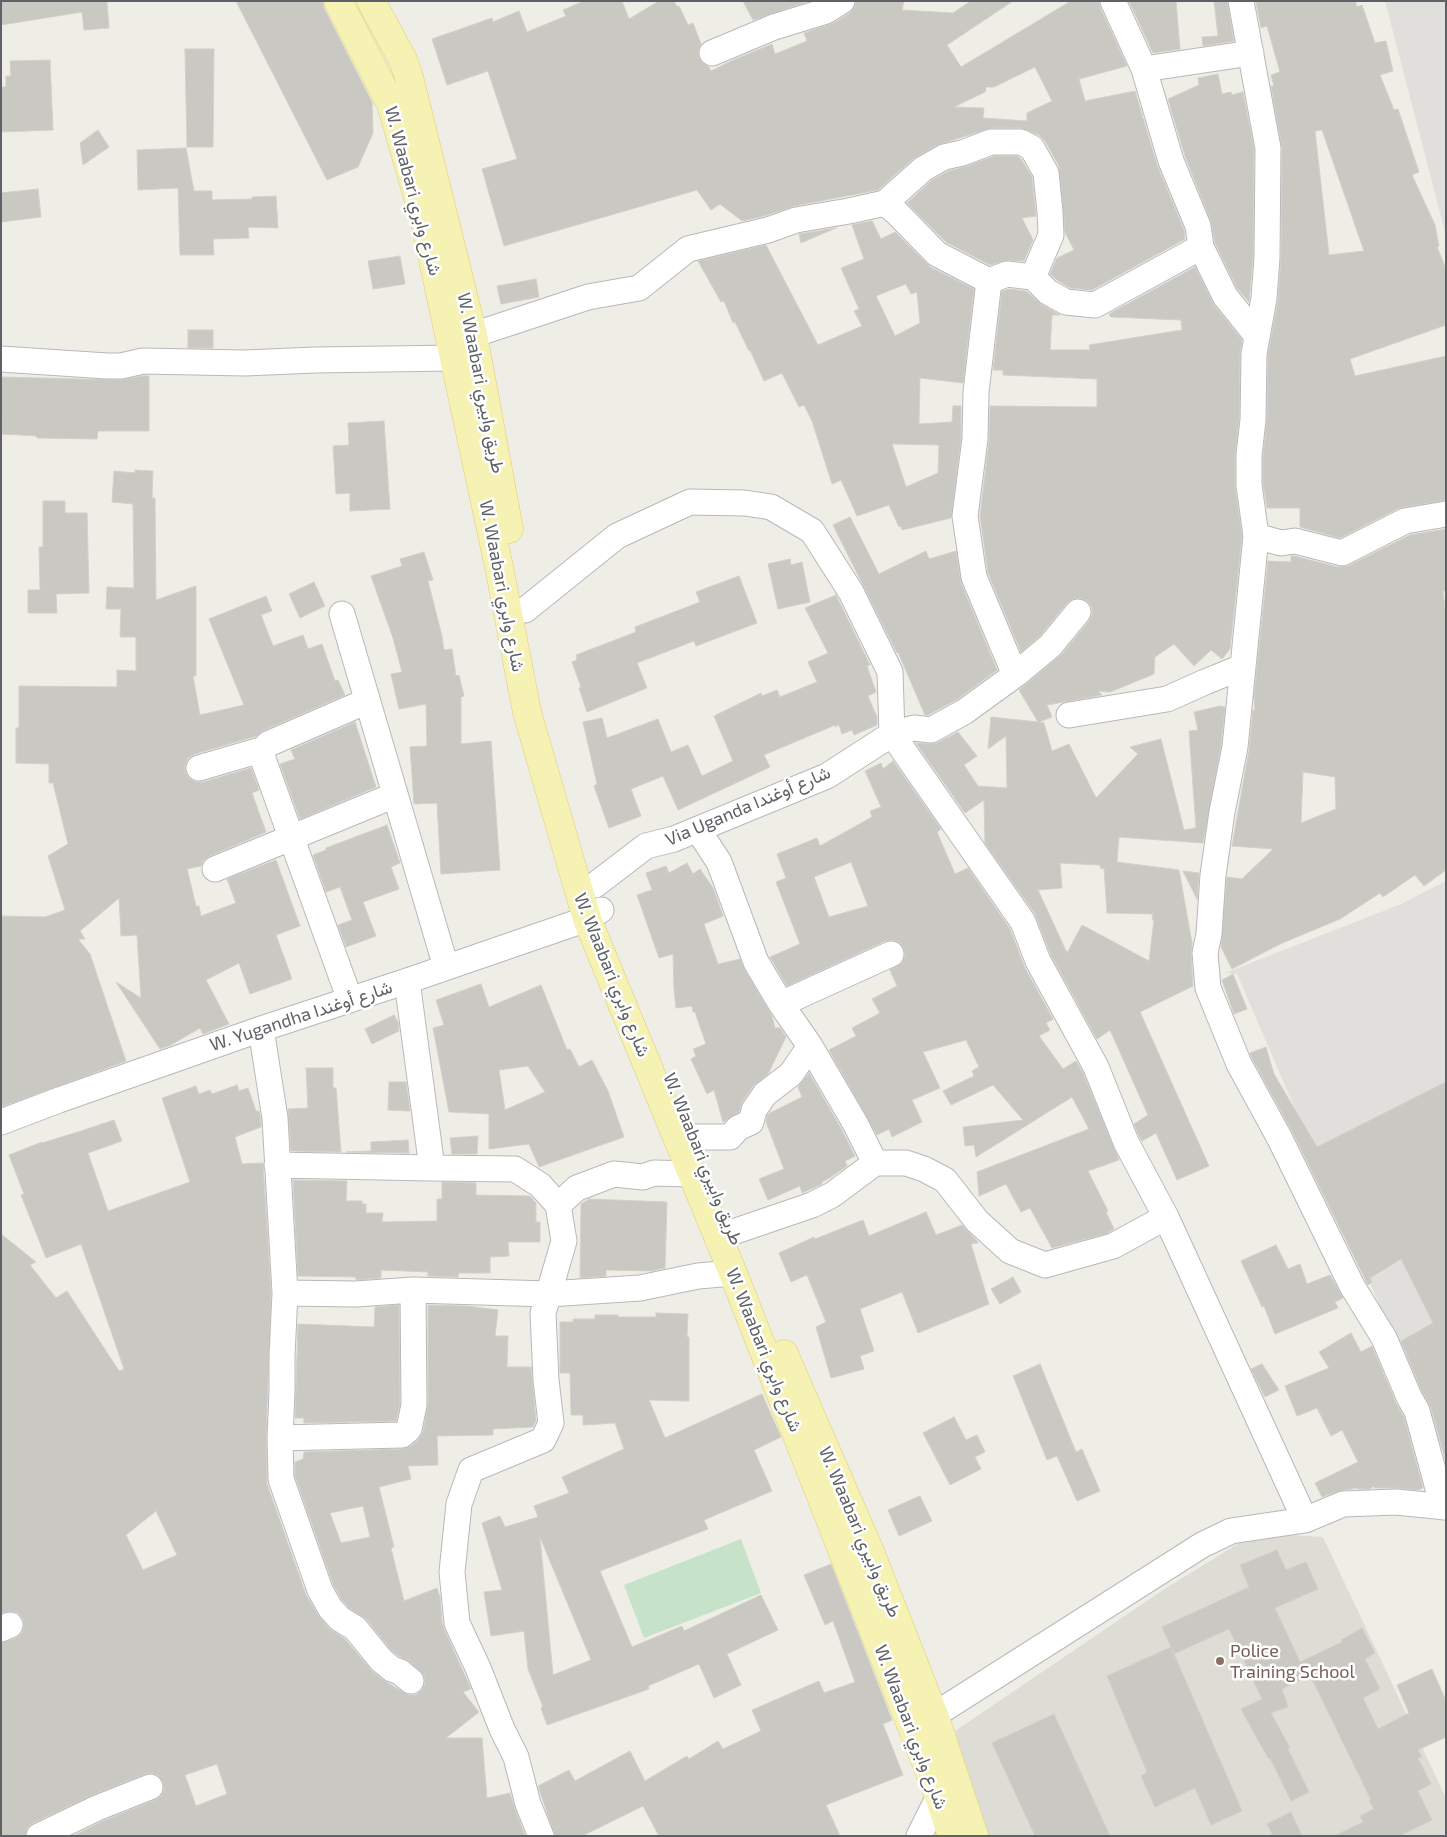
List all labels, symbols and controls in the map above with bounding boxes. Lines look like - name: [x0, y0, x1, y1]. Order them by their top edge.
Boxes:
- street label: W. Waabari شارع وابري: [380, 104, 446, 278]
- street label: W. Waabari طريق وابيري: [453, 291, 509, 475]
- street label: W. Waabari شارع وابري: [475, 498, 529, 674]
- street label: Via Uganda شارع أوغندا: [662, 761, 834, 851]
- street label: W. Waabari شارع وابري: [569, 890, 655, 1060]
- street label: W. Yugandha شارع أوغندا: [207, 976, 395, 1056]
- street label: W. Waabari طريق وابيري: [659, 1070, 747, 1248]
- street label: W. Waabari شارع وابري: [721, 1265, 807, 1435]
- street label: W. Waabari طريق وابيري: [814, 1443, 906, 1621]
- place label: Police Training School: [1230, 1640, 1355, 1682]
- street label: W. Waabari شارع وابري: [870, 1642, 952, 1812]
- marker: Police Training School: [1214, 1655, 1226, 1667]

